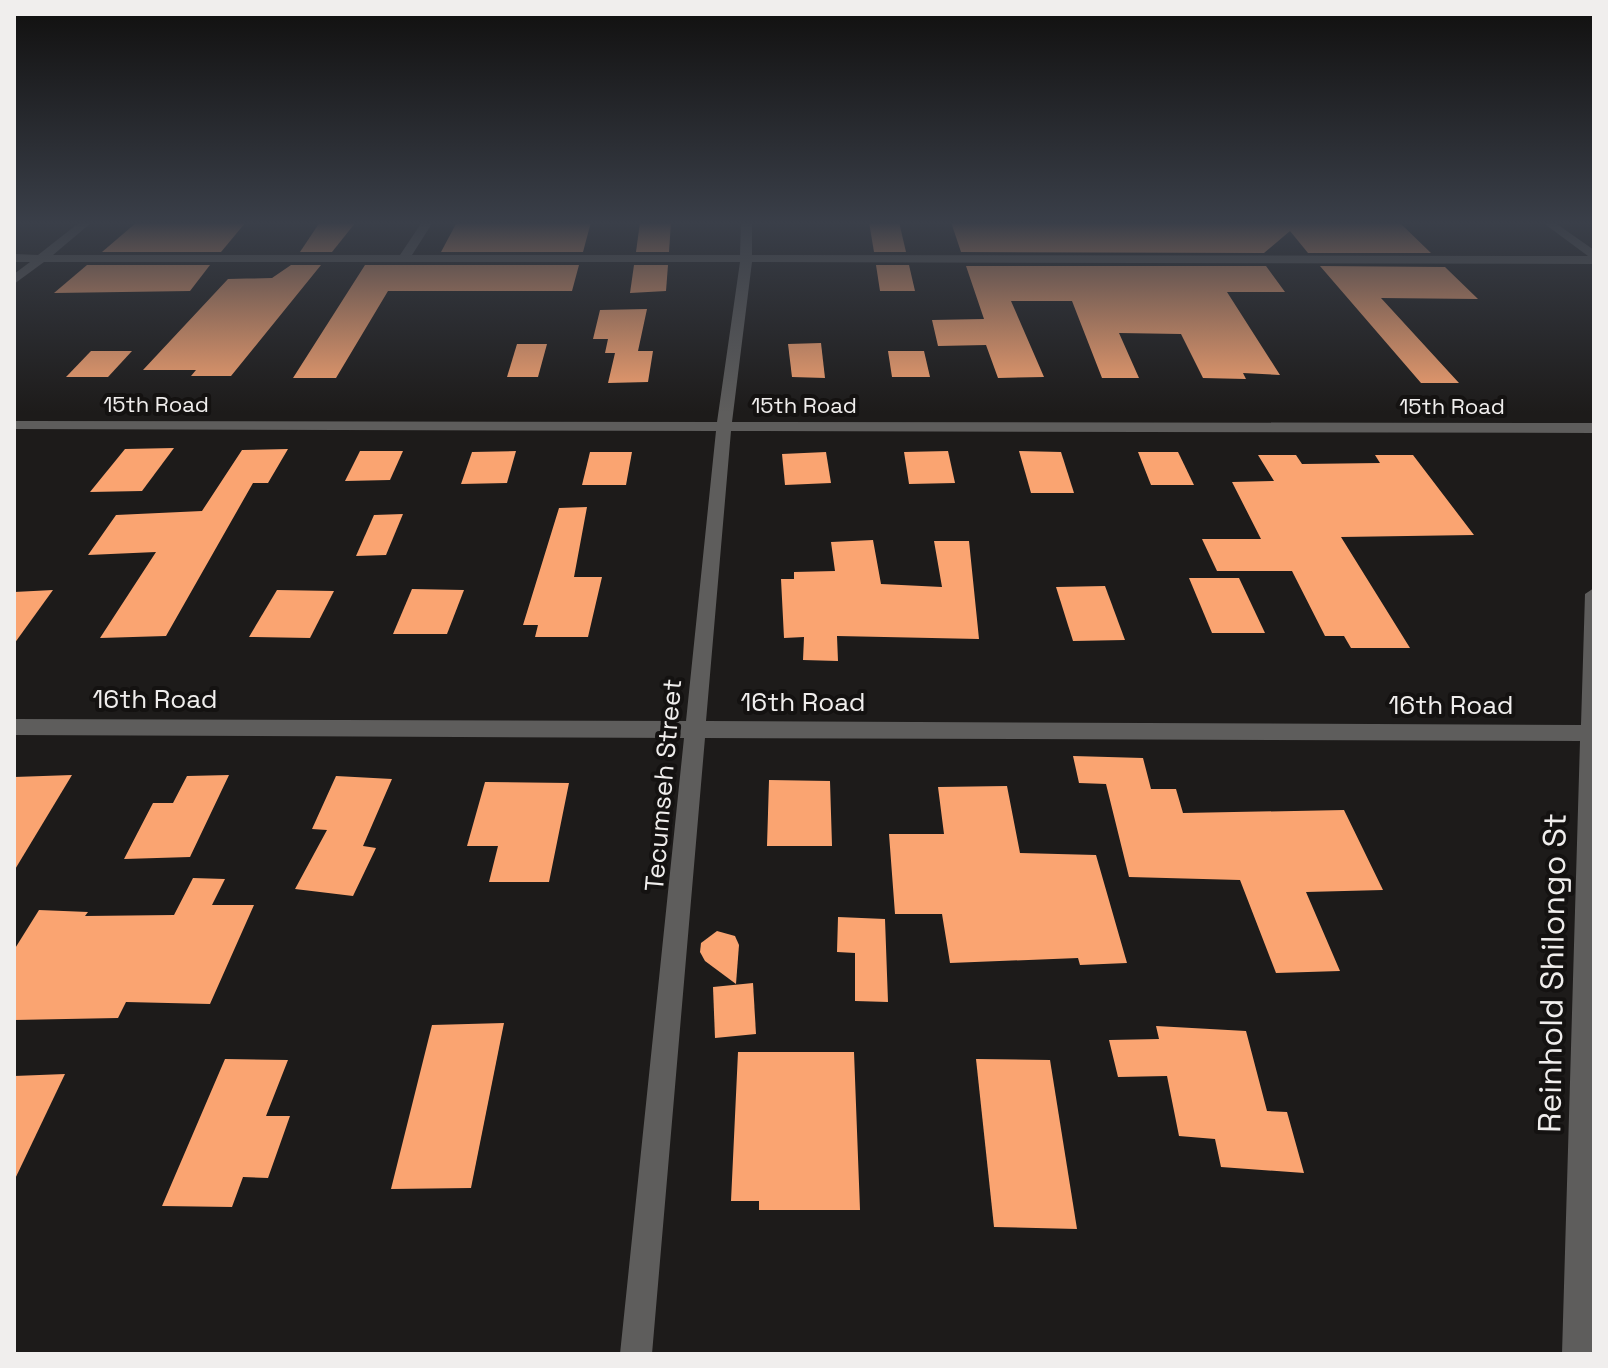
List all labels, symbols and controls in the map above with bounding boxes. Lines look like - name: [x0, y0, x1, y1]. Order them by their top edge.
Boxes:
- street label: 15th Road: [103, 390, 209, 418]
- street label: 15th Road: [751, 391, 857, 419]
- street label: 15th Road: [1399, 392, 1505, 420]
- street label: Tecumseh Street: [637, 677, 689, 893]
- street label: 16th Road: [92, 682, 218, 716]
- street label: 16th Road: [740, 685, 866, 719]
- street label: 16th Road: [1388, 688, 1514, 722]
- street label: Reinhold Shilongo St: [1529, 813, 1575, 1133]

